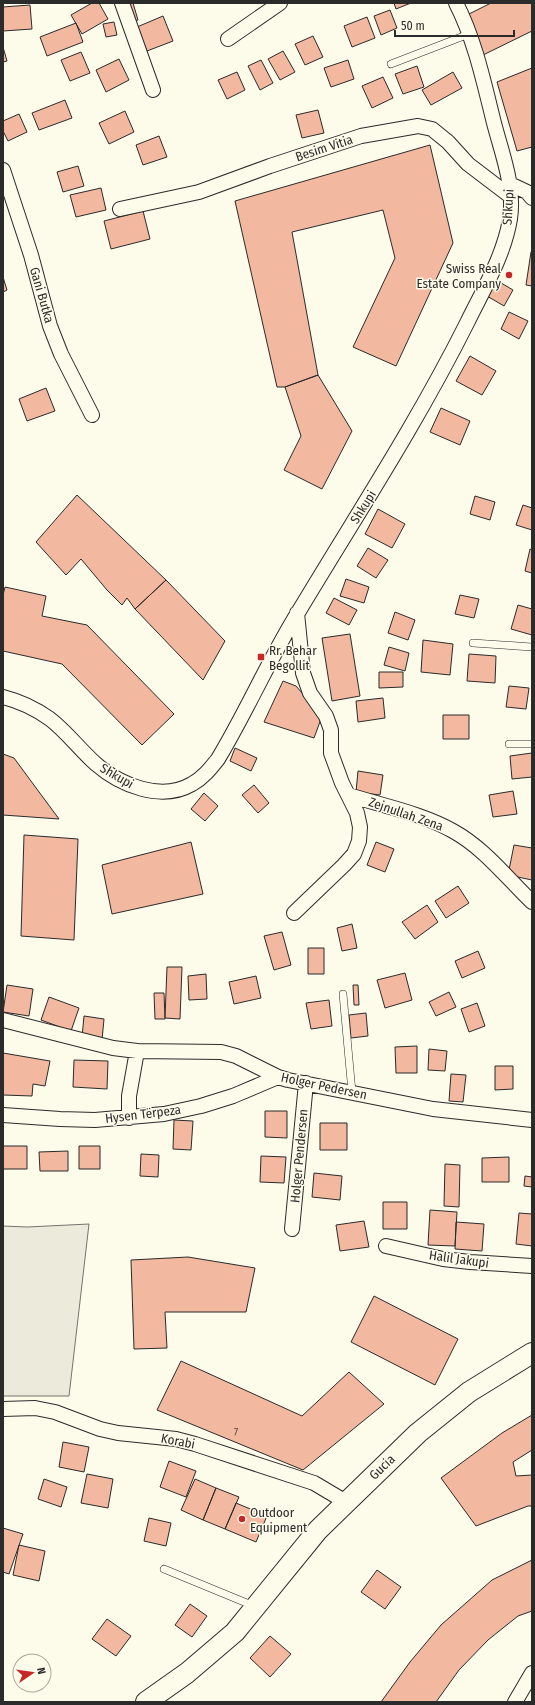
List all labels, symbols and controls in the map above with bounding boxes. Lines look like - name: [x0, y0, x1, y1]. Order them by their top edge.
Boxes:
- scale bar: [395, 12, 514, 38]
- text: 50 m: [401, 19, 425, 33]
- street label: Besim Vitia: [294, 132, 354, 164]
- street label: Shkupi: [500, 188, 516, 226]
- place label: Swiss Real Estate Company: [416, 261, 502, 291]
- street label: Gani Butka: [27, 265, 57, 325]
- marker: Swiss Real Estate Company: [504, 270, 514, 280]
- street label: Shkupi: [347, 488, 379, 526]
- place label: Rr. Behar Begollit: [269, 643, 317, 673]
- marker: Rr. Behar Begollit: [256, 652, 266, 662]
- street label: Shkupi: [98, 760, 136, 792]
- street label: Zejnullah Zena: [367, 794, 445, 834]
- street label: Holger Pedersen: [280, 1070, 368, 1102]
- street label: Hysen Tërpeza: [104, 1102, 182, 1126]
- street label: Holger Pendersen: [287, 1108, 311, 1204]
- street label: Halil Jakupi: [428, 1247, 490, 1271]
- house number: 7: [234, 1426, 239, 1439]
- street label: Korabi: [160, 1430, 196, 1452]
- street label: Gucia: [366, 1451, 398, 1483]
- place label: Outdoor Equipment: [250, 1505, 308, 1535]
- marker: Outdoor Equipment: [237, 1514, 247, 1524]
- north arrow: [12, 1653, 52, 1693]
- text: N: [34, 1666, 48, 1676]

